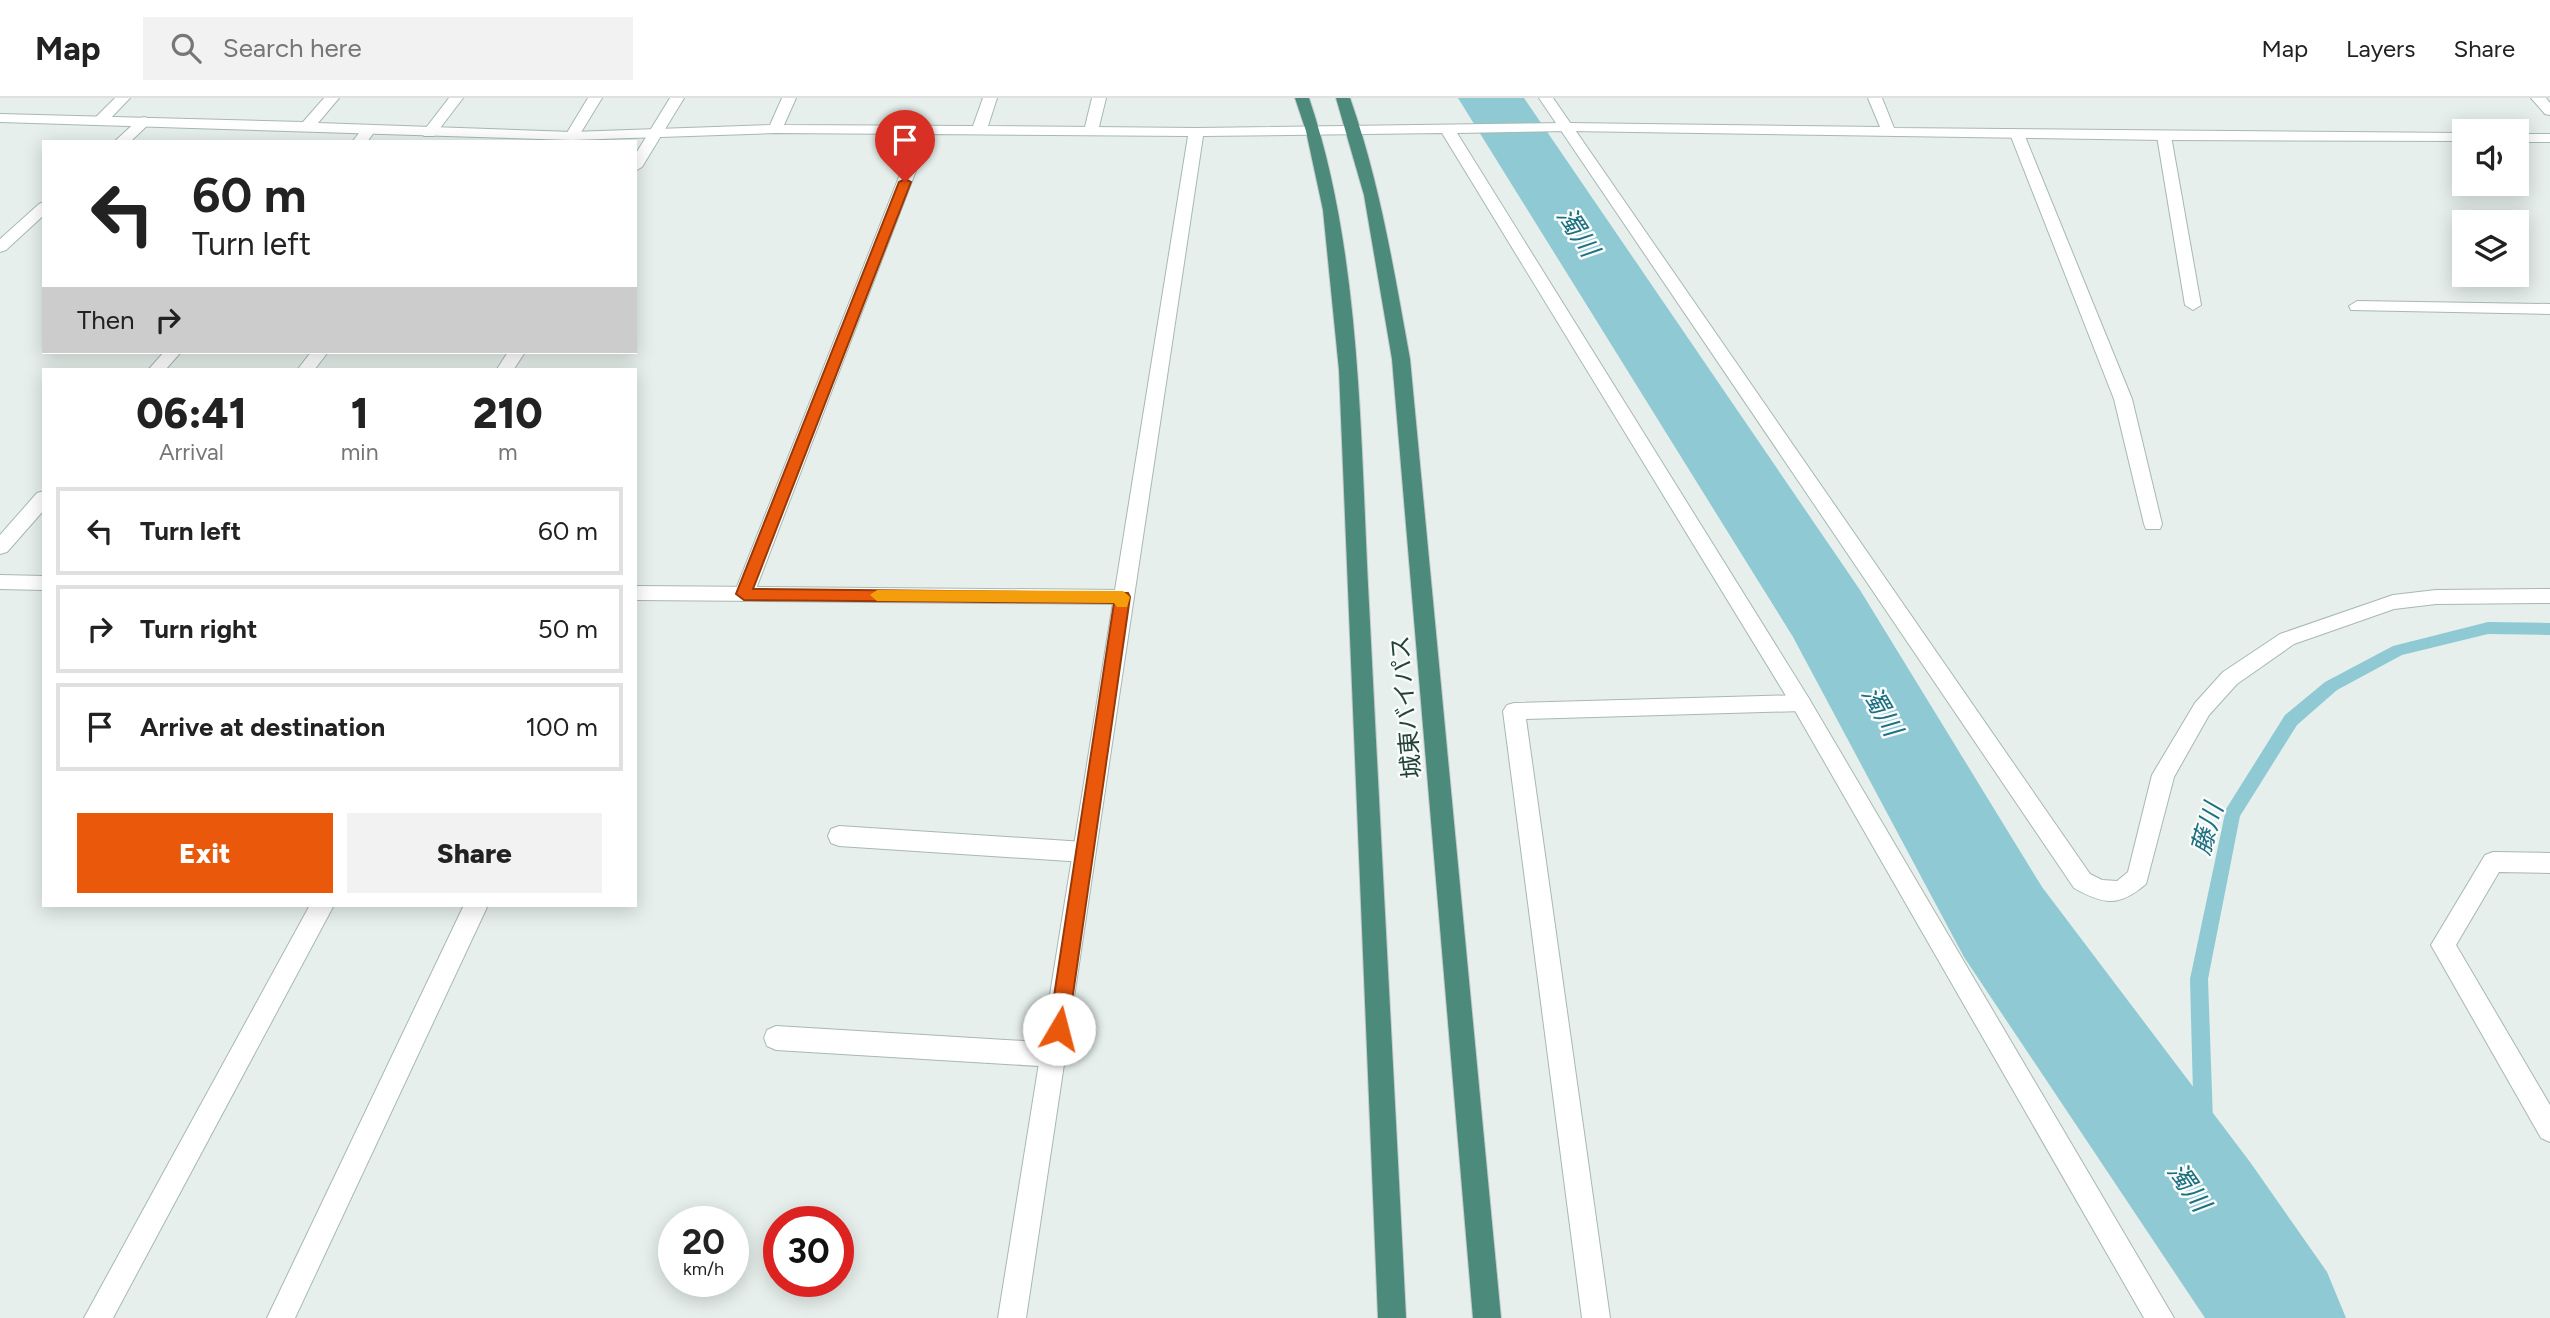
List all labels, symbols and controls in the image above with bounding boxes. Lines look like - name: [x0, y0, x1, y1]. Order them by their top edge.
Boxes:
- search box: [143, 17, 633, 80]
- text: Map: [35, 29, 101, 68]
- icon: search: [167, 29, 205, 67]
- text: Search here: [223, 32, 362, 64]
- text: Map: [2261, 34, 2308, 63]
- text: Layers: [2346, 34, 2415, 63]
- text: Share: [2453, 34, 2515, 63]
- pin: [875, 110, 935, 182]
- map controls: [2452, 119, 2529, 287]
- button: sound: [2452, 119, 2529, 196]
- icon: arrive: [886, 121, 924, 159]
- text: 60 m: [192, 165, 307, 224]
- icon: left: [77, 168, 168, 259]
- water label: 濁川: [1550, 201, 1607, 265]
- button: layers: [2452, 210, 2529, 287]
- text: Turn left: [192, 225, 311, 263]
- icon: right: [149, 301, 187, 339]
- text: Then: [77, 304, 135, 336]
- text: 06:41: [136, 388, 247, 439]
- text: 1: [351, 388, 369, 439]
- text: 210: [473, 388, 543, 439]
- text: Arrival: [159, 438, 224, 466]
- text: min: [341, 438, 379, 466]
- text: m: [498, 438, 518, 466]
- icon: left: [81, 512, 119, 550]
- text: Turn left: [140, 515, 241, 547]
- text: 60 m: [538, 515, 598, 547]
- icon: right: [81, 610, 119, 648]
- text: Turn right: [140, 613, 257, 645]
- text: 50 m: [538, 613, 598, 645]
- street label: 城東バイパス: [1385, 634, 1426, 780]
- water label: 濁川: [1855, 680, 1910, 744]
- icon: arrive: [81, 708, 119, 746]
- text: Arrive at destination: [140, 711, 385, 743]
- text: 100 m: [525, 711, 598, 743]
- water label: 藤川: [2184, 797, 2230, 858]
- button: Exit: [77, 813, 333, 893]
- button: Share: [347, 813, 602, 893]
- position arrow: [1022, 992, 1096, 1066]
- water label: 濁川: [2161, 1157, 2219, 1220]
- speed limit sign: 30: [763, 1206, 854, 1297]
- text: 20: [682, 1221, 725, 1263]
- text: km/h: [683, 1258, 724, 1280]

